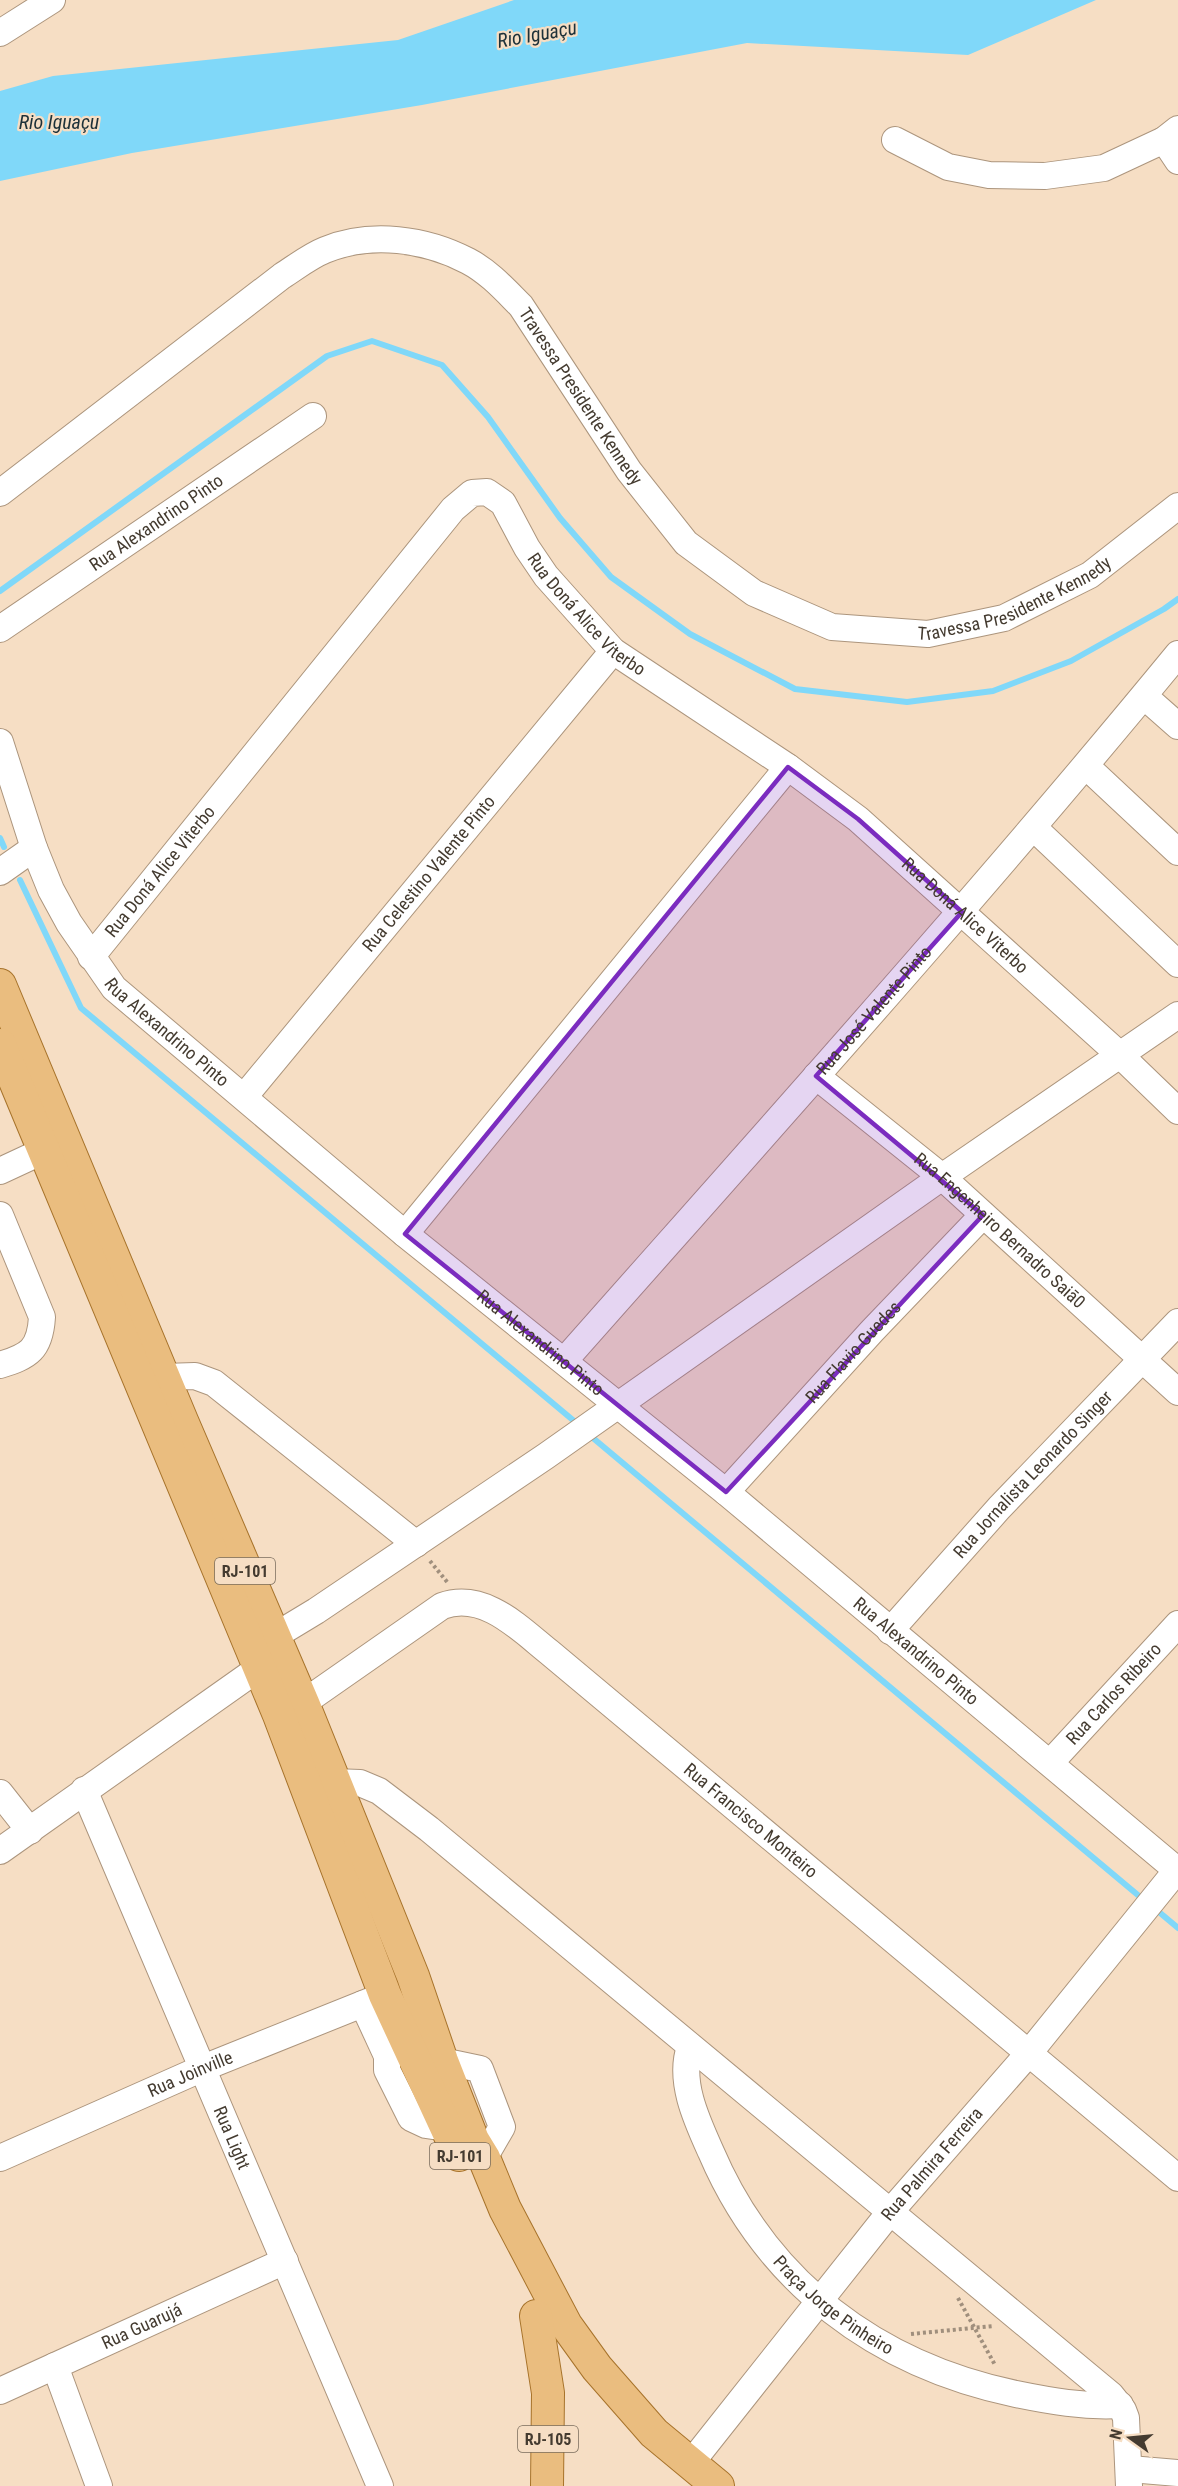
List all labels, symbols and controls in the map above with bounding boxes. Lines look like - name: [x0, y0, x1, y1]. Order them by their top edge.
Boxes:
- water label: Rio Iguaçu: [495, 15, 579, 53]
- water label: Rio Iguaçu: [19, 110, 99, 134]
- street label: Travessa Presidente Kennedy: [515, 303, 647, 489]
- street label: Rua Alexandrino Pinto: [85, 469, 227, 575]
- street label: Rua Doná Alice Viterbo: [523, 549, 650, 680]
- street label: Travessa Presidente Kennedy: [917, 551, 1115, 644]
- street label: Rua Celestino Valente Pinto: [358, 791, 499, 956]
- street label: Rua Doná Alice Viterbo: [100, 801, 219, 941]
- street label: Rua Doná Alice Viterbo: [898, 853, 1033, 977]
- street label: Rua José Valente Pinto: [812, 941, 936, 1079]
- street label: Rua Alexandrino Pinto: [100, 974, 233, 1091]
- street label: Rua Engenheiro Bernadro Saiā0: [910, 1148, 1090, 1312]
- street label: Rua Alexandrino Pinto: [473, 1285, 608, 1400]
- street label: Rua Flavio Guedes: [801, 1297, 905, 1407]
- street label: Rua Jornalista Leonardo Singer: [949, 1386, 1117, 1562]
- road number: RJ-101: [215, 1558, 275, 1584]
- street label: Rua Alexandrino Pinto: [849, 1592, 983, 1709]
- street label: Rua Carlos Ribeiro: [1061, 1638, 1165, 1749]
- street label: Rua Francisco Monteiro: [680, 1758, 822, 1882]
- street label: Rua Joinville: [144, 2046, 236, 2101]
- street label: Rua Light: [210, 2103, 255, 2172]
- street label: Rua Palmira Ferreira: [876, 2103, 987, 2224]
- road number: RJ-101: [430, 2143, 490, 2169]
- street label: Praça Jorge Pinheiro: [769, 2251, 897, 2359]
- street label: Rua Guarujá: [98, 2298, 185, 2353]
- north arrow: [1100, 2408, 1160, 2468]
- road number: RJ-105: [518, 2426, 578, 2452]
- text: N: [1106, 2427, 1126, 2441]

